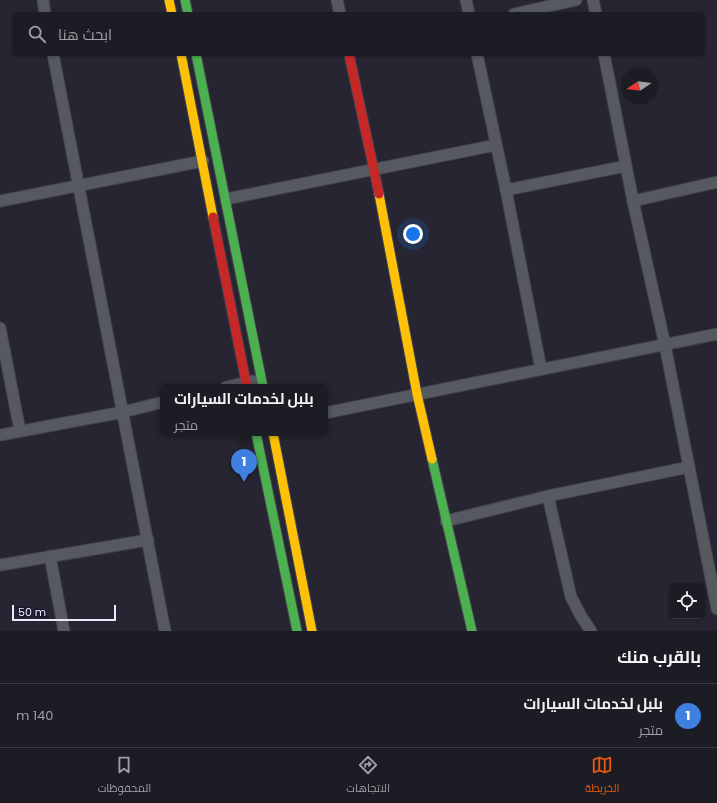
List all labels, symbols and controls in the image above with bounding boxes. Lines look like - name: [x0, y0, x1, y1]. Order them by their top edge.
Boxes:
- search box: [12, 12, 705, 56]
- icon: search: [26, 23, 48, 45]
- text: ابحث هنا: [58, 24, 112, 45]
- north arrow: [621, 68, 657, 104]
- your location: [403, 224, 423, 244]
- popup: [160, 384, 328, 436]
- text: بلبل لخدمات السيارات: [174, 388, 314, 409]
- text: متجر: [174, 416, 198, 435]
- pin: 1: [231, 449, 257, 482]
- map controls: [669, 583, 705, 619]
- button: locate: [669, 583, 705, 619]
- scale bar: [12, 603, 116, 622]
- text: 50 m: [18, 604, 46, 620]
- text: بالقرب منك: [617, 645, 701, 669]
- text: بلبل لخدمات السيارات: [524, 693, 663, 714]
- text: 140 m: [16, 706, 53, 725]
- text: 1: [686, 706, 690, 725]
- text: متجر: [639, 721, 663, 740]
- tab: المحفوظات: [98, 754, 151, 798]
- tab: الاتجاهات: [346, 754, 390, 798]
- tab: الخريطة: [585, 754, 619, 798]

